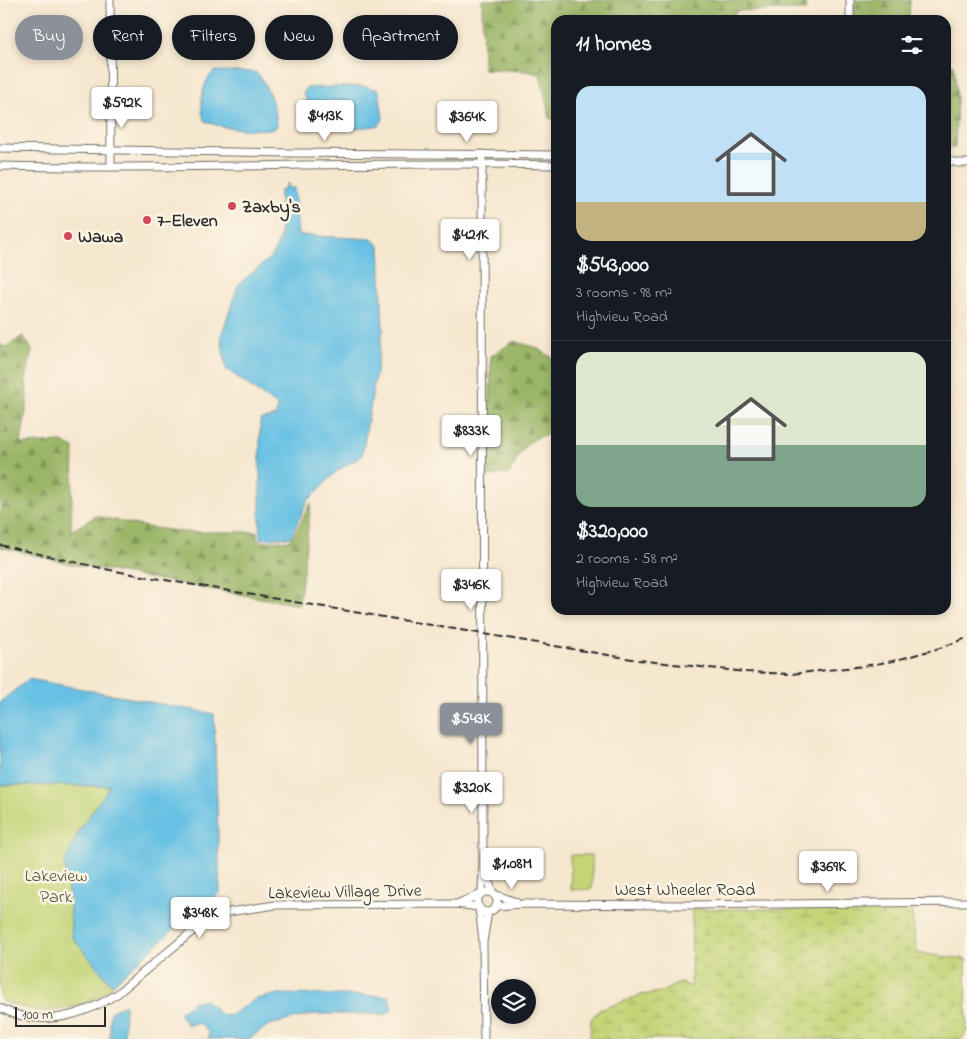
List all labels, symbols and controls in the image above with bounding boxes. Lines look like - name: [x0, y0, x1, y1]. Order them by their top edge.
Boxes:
- chip: Buy: [15, 15, 83, 60]
- chip: Rent: [93, 15, 162, 60]
- chip: Filters: [172, 15, 255, 60]
- chip: New: [265, 15, 333, 60]
- chip: Apartment: [343, 15, 458, 60]
- text: 11 homes: [576, 30, 652, 60]
- icon: filters: [898, 31, 926, 59]
- pin: $592K: [87, 86, 157, 129]
- text: $592K: [102, 91, 142, 115]
- pin: $413K: [290, 100, 360, 142]
- pin: $364K: [432, 100, 502, 143]
- text: $413K: [307, 104, 343, 128]
- text: $364K: [448, 105, 486, 129]
- icon: home: [706, 119, 796, 209]
- place label: Zaxby's: [242, 195, 301, 222]
- marker: Zaxby's: [226, 200, 238, 212]
- place label: 7-Eleven: [157, 209, 218, 235]
- marker: 7-Eleven: [141, 214, 153, 226]
- pin: $421K: [435, 218, 505, 261]
- text: $421K: [451, 223, 489, 247]
- place label: Wawa: [78, 225, 123, 251]
- marker: Wawa: [62, 230, 74, 242]
- text: $543,000: [576, 251, 649, 281]
- text: 3 rooms · 98 m²: [576, 281, 672, 305]
- text: Highview Road: [576, 305, 668, 329]
- icon: home: [706, 384, 796, 474]
- pin: $833K: [436, 414, 506, 457]
- text: $833K: [453, 419, 489, 443]
- text: $320,000: [576, 517, 648, 547]
- text: 2 rooms · 58 m²: [576, 547, 678, 571]
- pin: $346K: [436, 568, 506, 611]
- text: Highview Road: [576, 571, 668, 595]
- text: $346K: [452, 573, 490, 597]
- pin: $543K: [436, 702, 506, 745]
- text: $543K: [451, 707, 491, 731]
- pin: $320K: [437, 772, 507, 814]
- text: $320K: [453, 776, 491, 800]
- pin: $1.08M: [471, 848, 553, 890]
- pin: $369K: [793, 850, 863, 893]
- text: $1.08M: [492, 852, 532, 876]
- text: $369K: [810, 855, 846, 879]
- park label: Lakeview Park: [25, 864, 87, 911]
- street label: West Wheeler Road: [615, 878, 755, 904]
- street label: Lakeview Village Drive: [268, 879, 423, 908]
- pin: $348K: [165, 896, 235, 939]
- text: $348K: [182, 901, 218, 925]
- map controls: [491, 979, 536, 1024]
- button: layers: [491, 979, 536, 1024]
- scale bar: [15, 1004, 106, 1027]
- text: 100 m: [22, 1005, 53, 1026]

